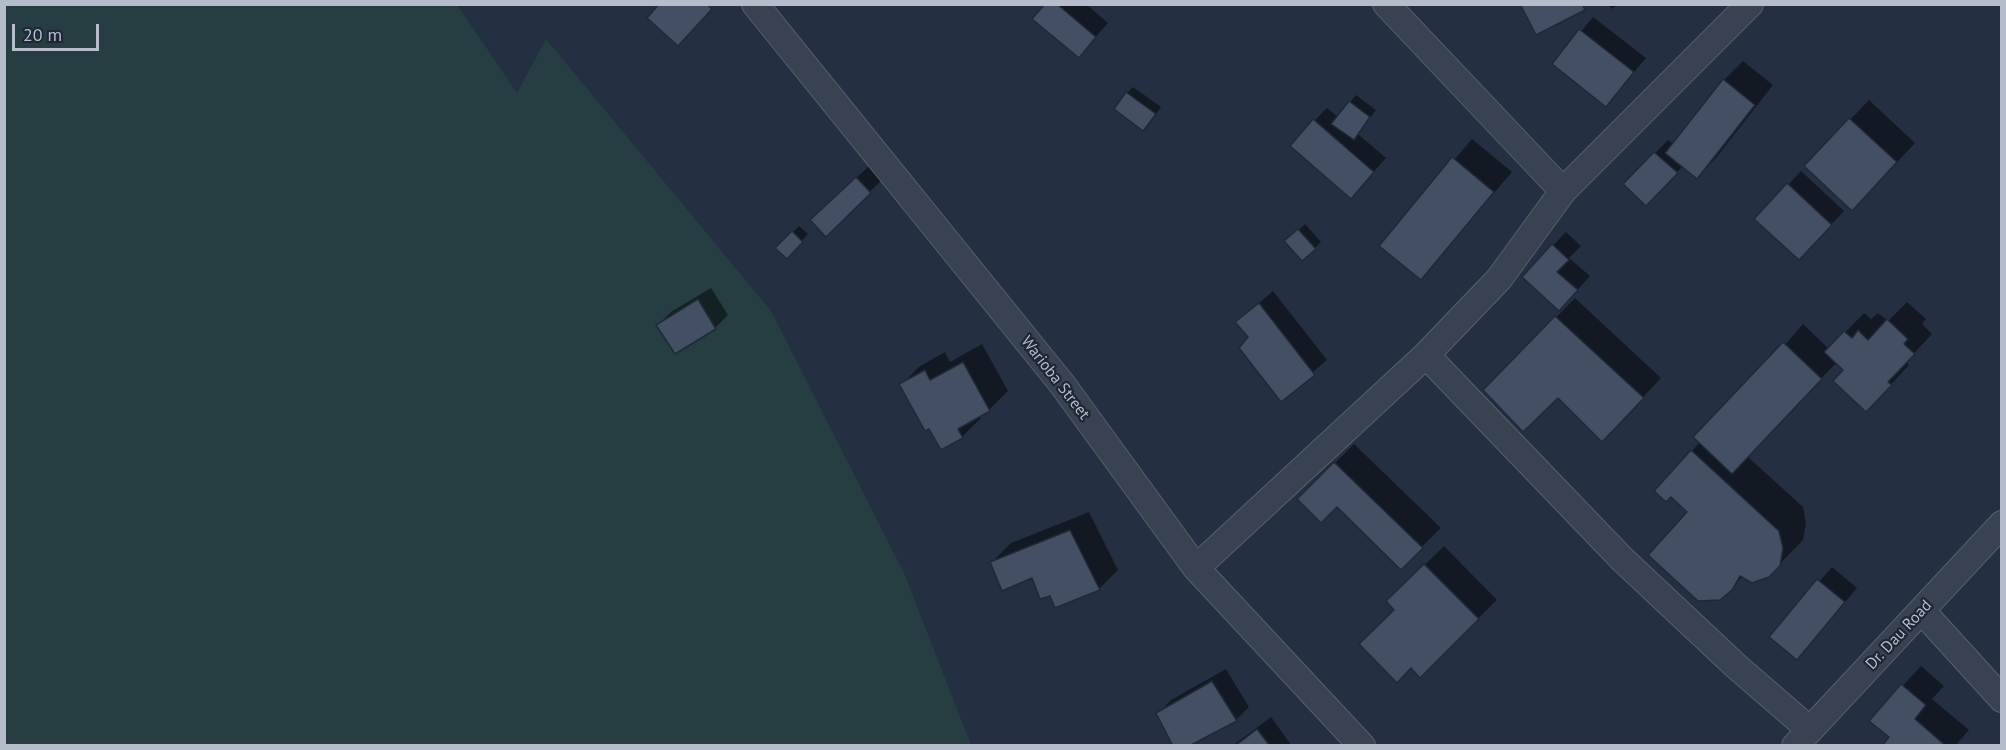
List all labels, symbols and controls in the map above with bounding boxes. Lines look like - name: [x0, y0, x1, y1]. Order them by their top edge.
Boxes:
- scale bar: [15, 12, 102, 50]
- text: 20 m: [23, 23, 62, 46]
- street label: Warioba Street: [1016, 332, 1094, 424]
- street label: Dr. Dau Road: [1862, 596, 1936, 674]

